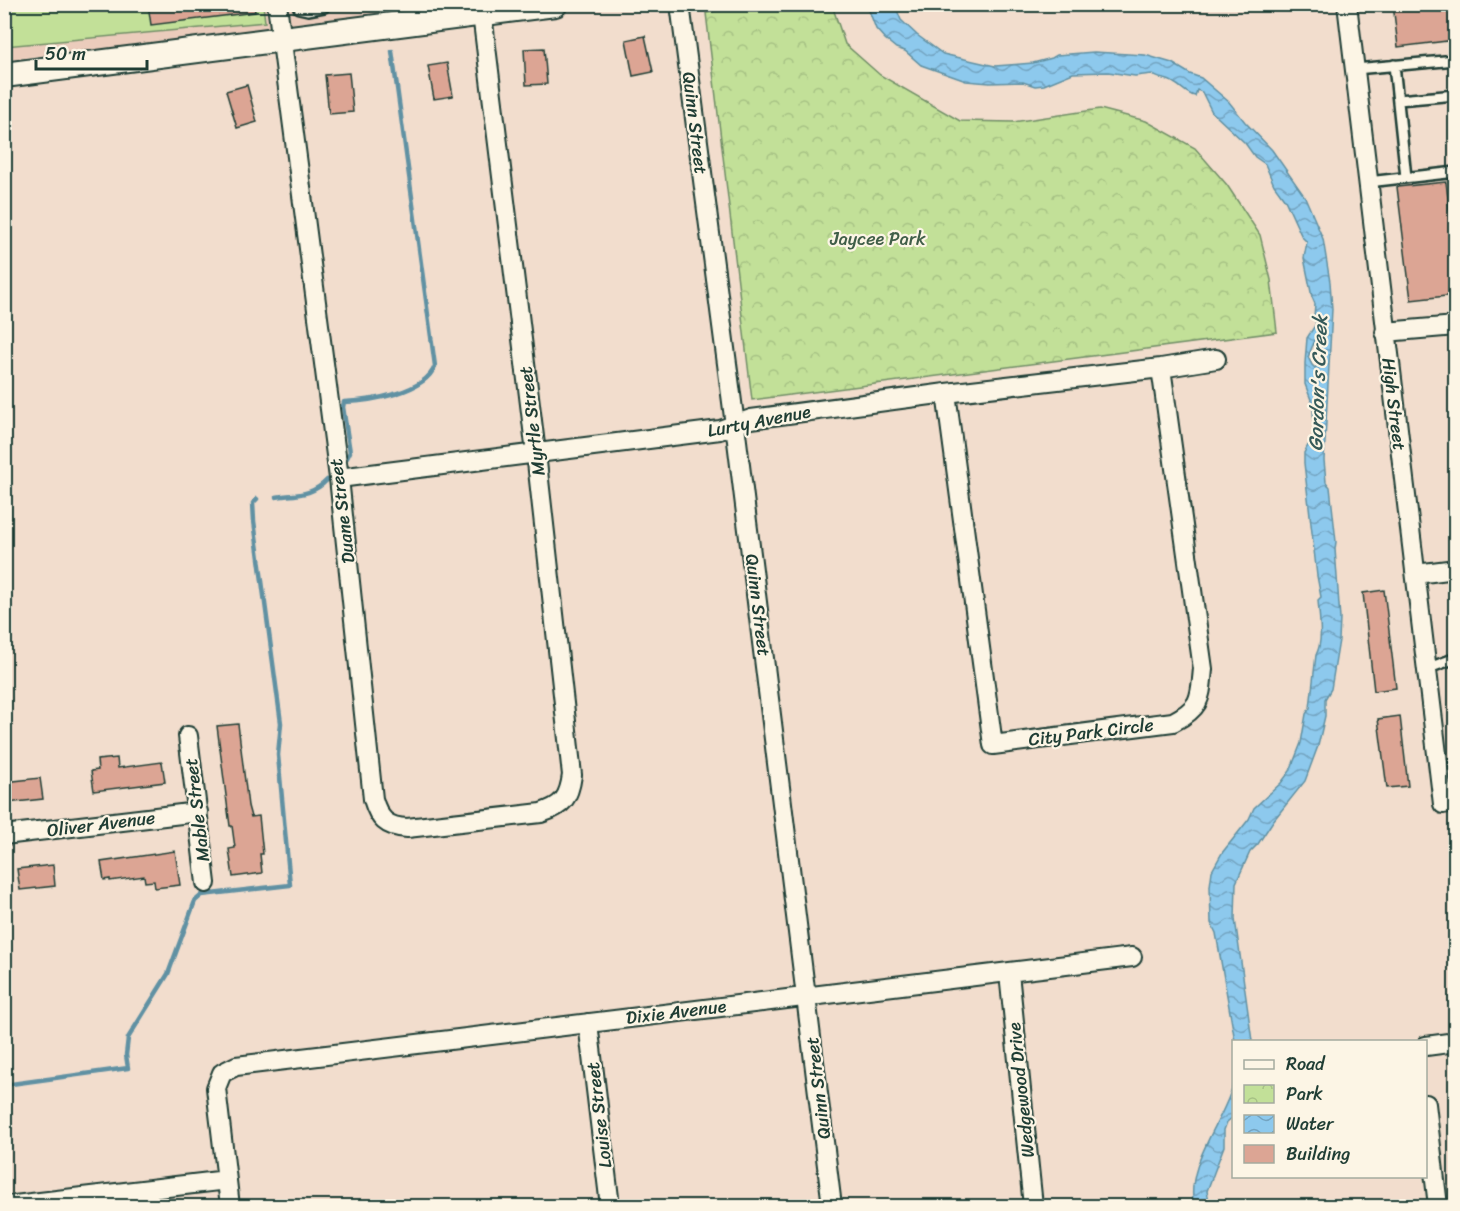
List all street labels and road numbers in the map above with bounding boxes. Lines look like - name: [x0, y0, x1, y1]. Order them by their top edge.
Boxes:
- street label: Quinn Street: [673, 70, 717, 176]
- street label: High Street: [1372, 356, 1416, 452]
- street label: Myrtle Street: [509, 364, 555, 478]
- street label: Lurty Avenue: [705, 395, 814, 447]
- street label: Duane Street: [320, 457, 364, 565]
- street label: Quinn Street: [736, 552, 780, 658]
- street label: City Park Circle: [1027, 708, 1155, 756]
- street label: Mable Street: [175, 756, 219, 864]
- street label: Oliver Avenue: [45, 801, 157, 847]
- street label: Dixie Avenue: [624, 990, 728, 1034]
- street label: Wedgewood Drive: [998, 1020, 1044, 1159]
- street label: Quinn Street: [796, 1035, 840, 1141]
- street label: Louise Street: [577, 1060, 621, 1170]

